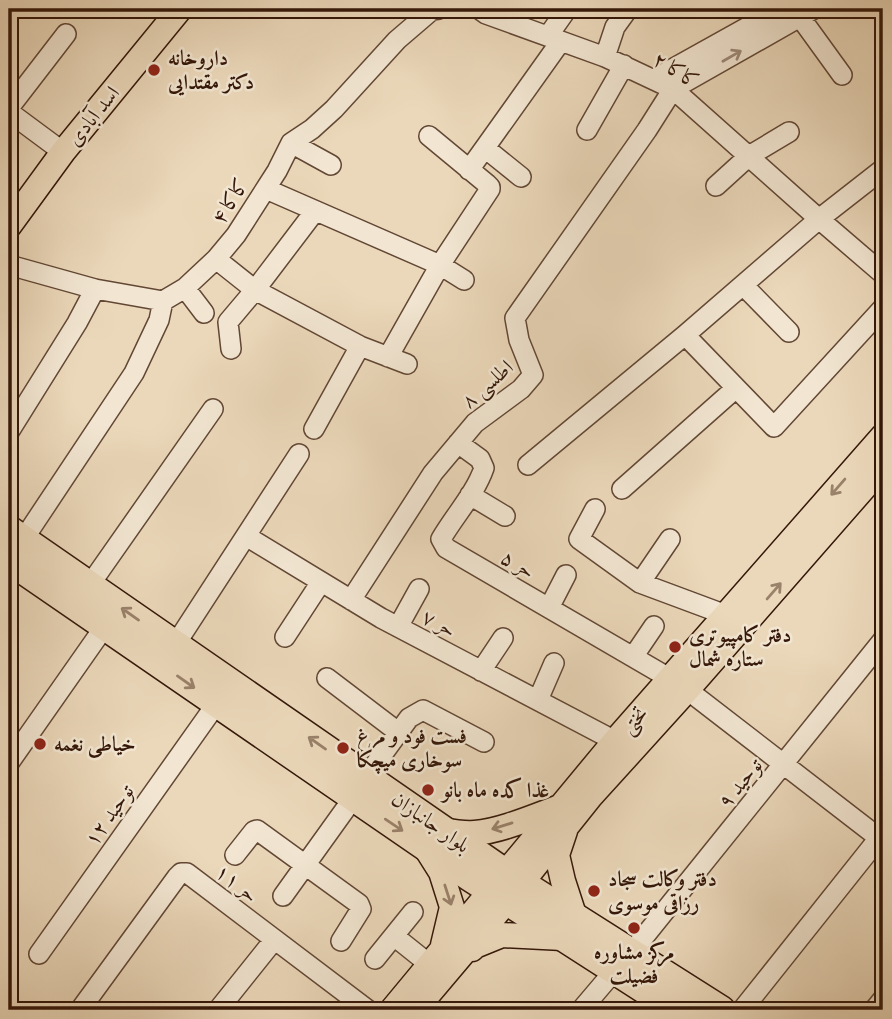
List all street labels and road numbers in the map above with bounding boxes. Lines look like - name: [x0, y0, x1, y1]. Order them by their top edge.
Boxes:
- street label: کاکا ۲: [648, 47, 703, 95]
- street label: اسد آبادی: [61, 81, 126, 152]
- street label: کاکا ۴: [207, 174, 255, 229]
- street label: اطلسی ۸: [456, 355, 520, 415]
- street label: حر ۵: [496, 545, 539, 585]
- street label: حر ۷: [417, 604, 460, 644]
- street label: تختی: [615, 701, 655, 741]
- street label: توحید ۹: [713, 753, 769, 814]
- street label: توحید ۱۲: [79, 779, 141, 851]
- street label: بلوار جانبازان: [386, 786, 475, 859]
- street label: حر ۱۱: [210, 859, 263, 909]

